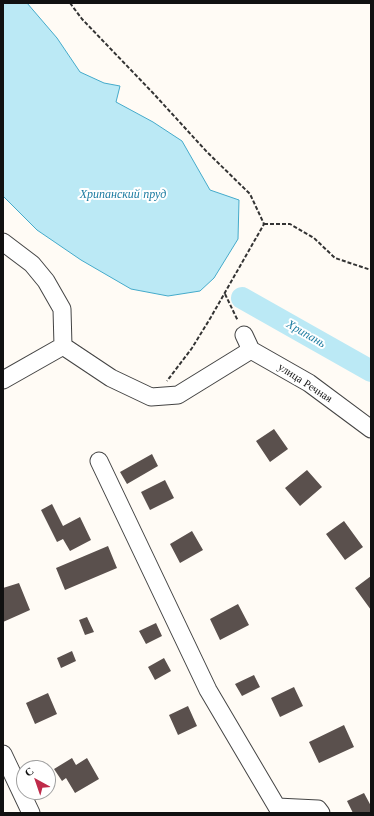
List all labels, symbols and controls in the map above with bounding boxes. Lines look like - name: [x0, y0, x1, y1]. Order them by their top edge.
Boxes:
- water label: Хрипанский пруд: [80, 188, 166, 202]
- water label: Хрипань: [284, 317, 328, 351]
- street label: улица Речная: [275, 361, 335, 405]
- north arrow: [16, 760, 56, 800]
- text: С: [21, 764, 36, 779]

